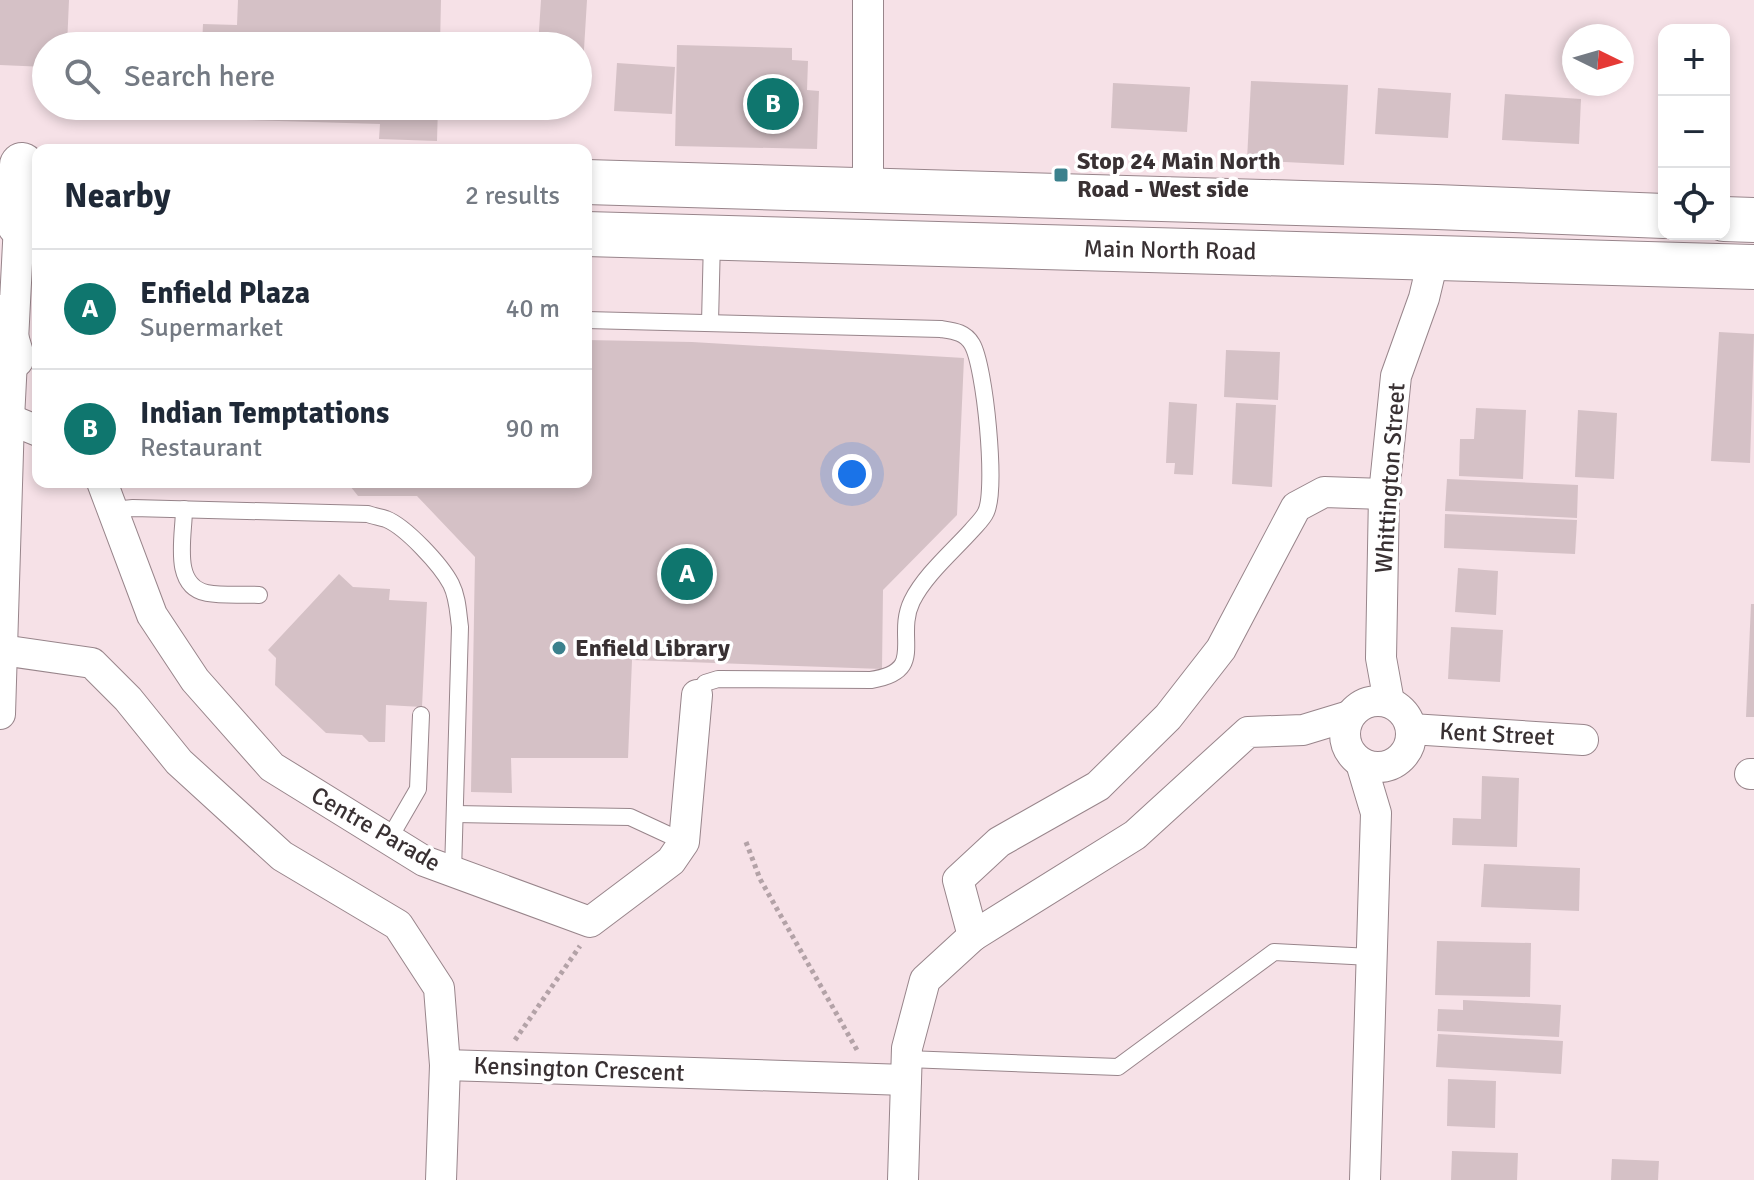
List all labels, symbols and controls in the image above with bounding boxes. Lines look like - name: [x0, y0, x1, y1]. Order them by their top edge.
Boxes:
- north arrow: [1562, 24, 1634, 96]
- map controls: [1658, 24, 1730, 240]
- button: +: [1658, 24, 1730, 96]
- search box: [32, 32, 592, 120]
- icon: search: [60, 54, 104, 98]
- text: Search here: [124, 58, 275, 95]
- pin: B: [747, 74, 799, 134]
- button: −: [1658, 96, 1730, 168]
- place label: Stop 24 Main North Road - West side: [1077, 146, 1281, 204]
- marker: Stop 24 Main North Road - West side: [1052, 166, 1070, 184]
- button: locate: [1658, 168, 1730, 240]
- text: Nearby: [64, 175, 171, 217]
- text: 2 results: [465, 180, 560, 212]
- street label: Main North Road: [1083, 233, 1257, 267]
- text: Enfield Plaza: [140, 275, 310, 312]
- text: A: [82, 293, 98, 325]
- text: 40 m: [505, 293, 560, 325]
- text: Supermarket: [140, 312, 283, 344]
- street label: Whittington Street: [1368, 382, 1412, 574]
- text: Indian Temptations: [140, 395, 389, 432]
- text: B: [82, 413, 98, 445]
- text: 90 m: [505, 413, 560, 445]
- text: Restaurant: [140, 432, 262, 464]
- your location: [832, 454, 872, 494]
- pin: A: [661, 544, 713, 604]
- place label: Enfield Library: [575, 633, 730, 663]
- marker: Enfield Library: [550, 639, 568, 657]
- street label: Kent Street: [1439, 716, 1555, 752]
- street label: Centre Parade: [306, 780, 446, 878]
- street label: Kensington Crescent: [473, 1050, 685, 1088]

